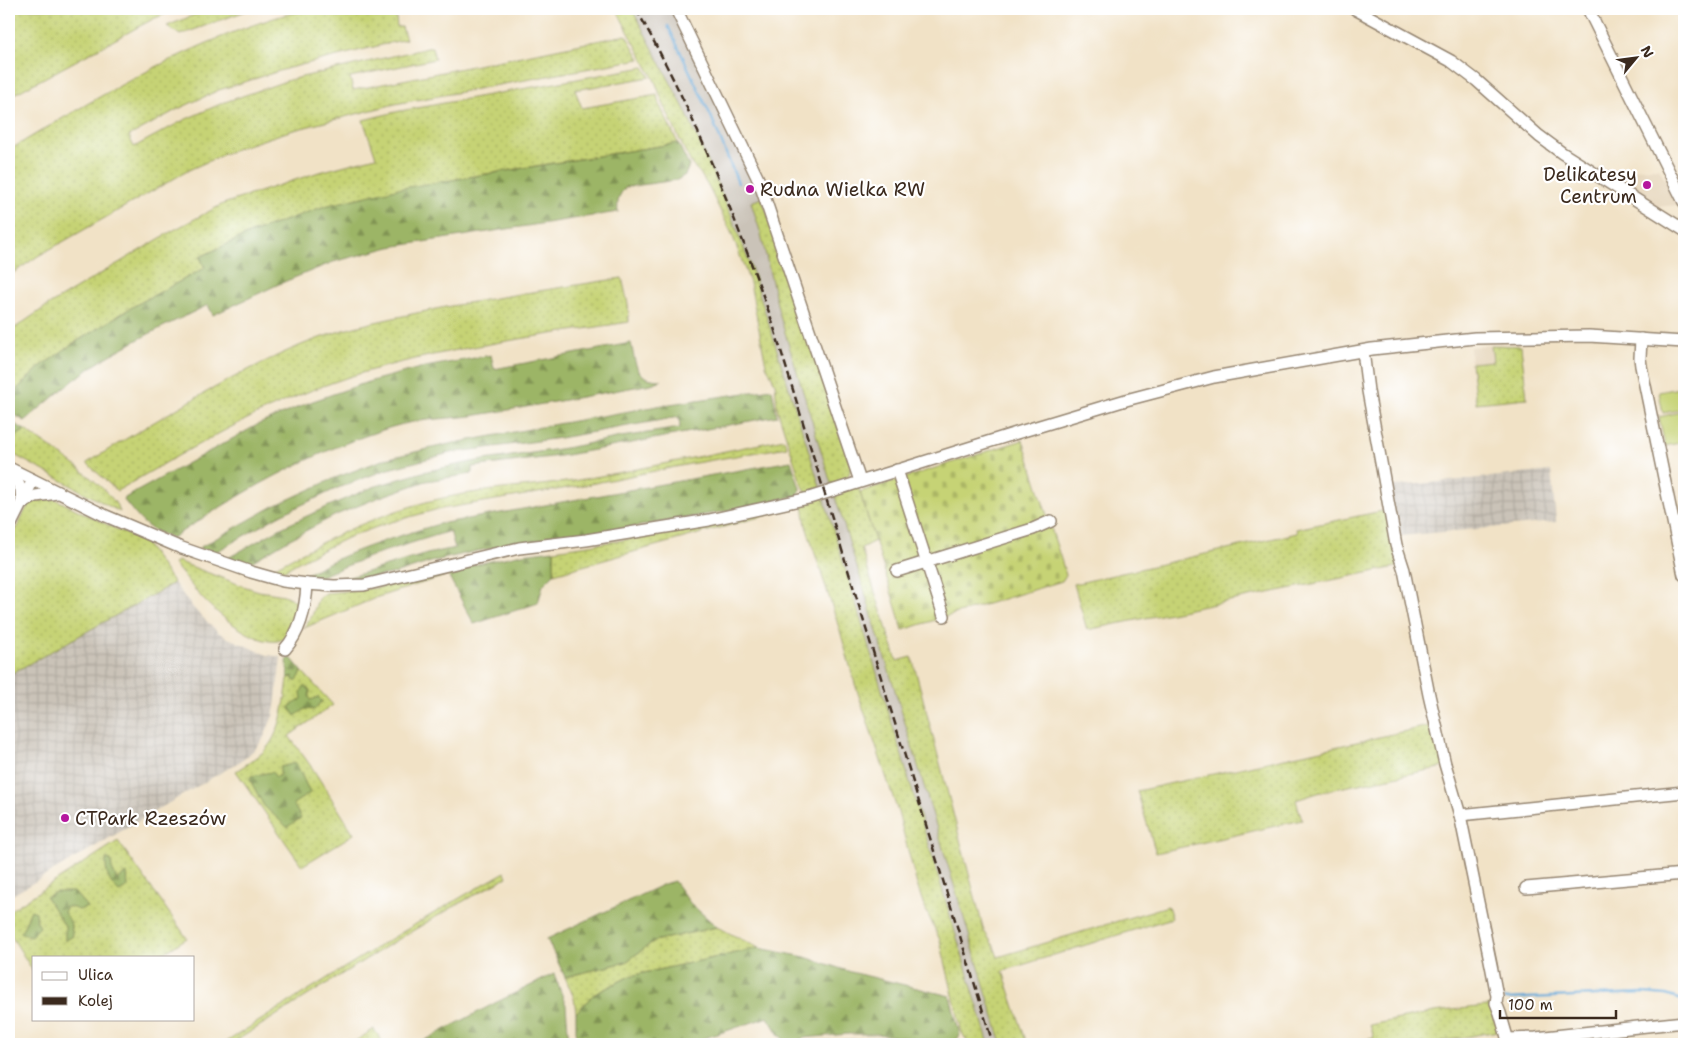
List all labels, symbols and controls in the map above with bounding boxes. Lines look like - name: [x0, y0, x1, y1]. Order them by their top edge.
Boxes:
- north arrow: [1610, 32, 1660, 82]
- text: N: [1637, 42, 1658, 61]
- place label: Delikatesy Centrum: [1543, 162, 1637, 209]
- place label: Rudna Wielka RW: [760, 177, 925, 202]
- marker: Delikatesy Centrum: [1641, 179, 1653, 191]
- marker: Rudna Wielka RW: [744, 183, 756, 195]
- place label: CTPark Rzeszów: [75, 806, 226, 831]
- marker: CTPark Rzeszów: [59, 812, 71, 824]
- legend: [32, 956, 195, 1020]
- text: Ulica: [78, 965, 114, 985]
- scale bar: [1500, 988, 1617, 1020]
- text: Kolej: [78, 991, 113, 1011]
- text: 100 m: [1508, 995, 1553, 1015]

